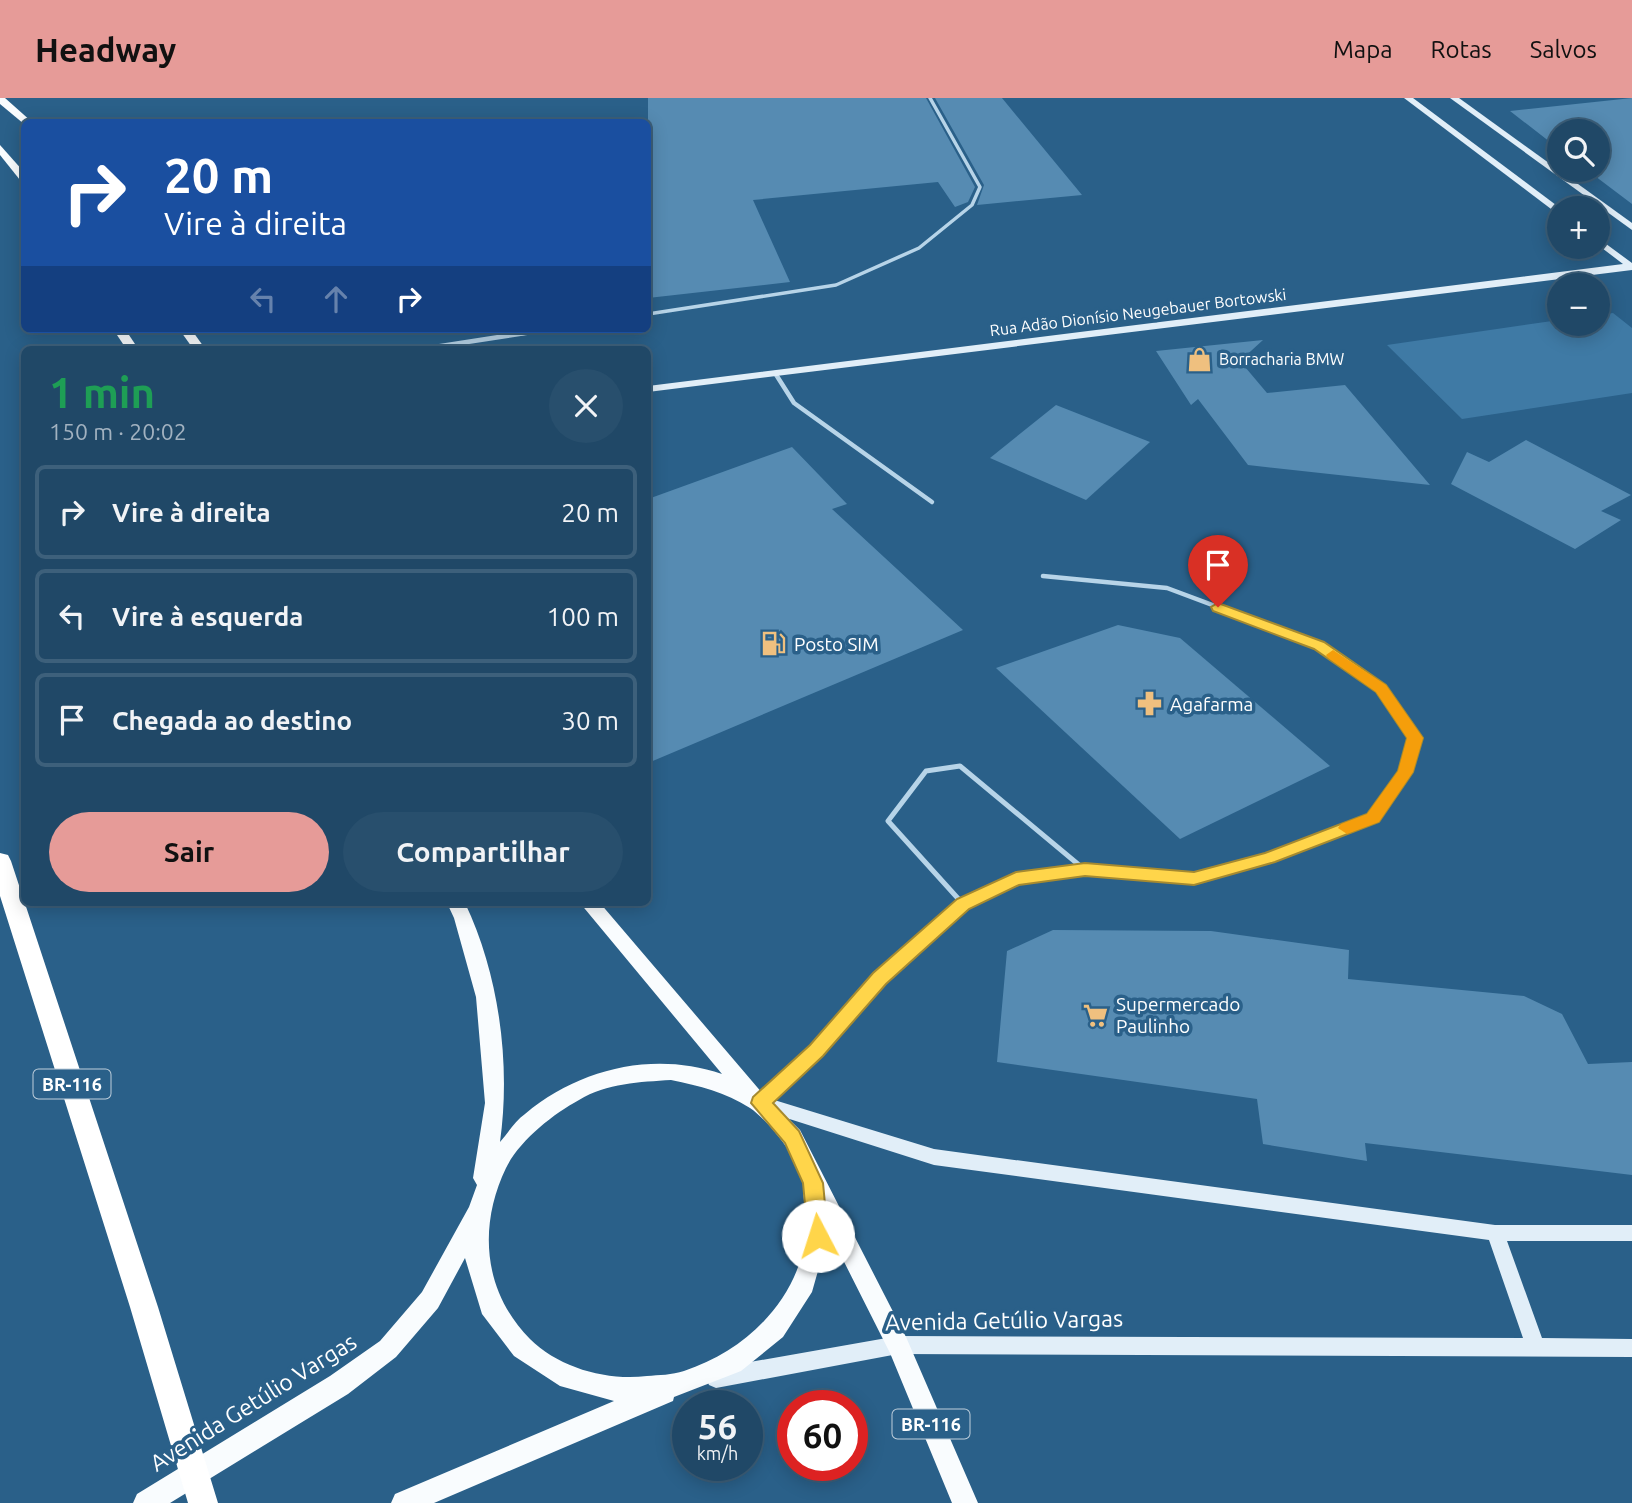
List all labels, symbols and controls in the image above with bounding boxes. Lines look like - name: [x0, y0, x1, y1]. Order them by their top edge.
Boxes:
- text: Headway: [35, 31, 176, 68]
- text: Mapa: [1333, 36, 1393, 63]
- text: Rotas: [1431, 36, 1492, 63]
- text: Salvos: [1530, 36, 1597, 63]
- map controls: [1547, 119, 1610, 336]
- button: search: [1547, 119, 1610, 182]
- icon: right: [49, 147, 140, 238]
- text: 20 m: [164, 147, 273, 202]
- button: +: [1547, 196, 1610, 259]
- text: Vire à direita: [164, 205, 347, 241]
- button: −: [1547, 273, 1610, 336]
- icon: left: [244, 280, 282, 318]
- icon: ahead: [317, 280, 355, 318]
- icon: right: [390, 280, 428, 318]
- street label: Rua Adão Dionísio Neugebauer Bortowski: [989, 285, 1287, 339]
- shop icon: Borracharia BMW: [1185, 345, 1213, 373]
- place label: Borracharia BMW: [1219, 350, 1345, 368]
- text: 1 min: [49, 369, 155, 416]
- button: close: [549, 369, 623, 443]
- text: 150 m · 20:02: [49, 419, 187, 444]
- icon: right: [53, 493, 91, 531]
- text: Vire à direita: [112, 498, 271, 527]
- text: 20 m: [561, 498, 619, 527]
- pin: [1188, 535, 1248, 607]
- icon: arrive: [1199, 546, 1237, 584]
- icon: left: [53, 597, 91, 635]
- text: Vire à esquerda: [112, 602, 303, 631]
- text: 100 m: [547, 602, 619, 631]
- fuel station icon: Posto SIM: [760, 630, 788, 658]
- place label: Posto SIM: [794, 633, 879, 655]
- pharmacy icon: Agafarma: [1136, 690, 1164, 718]
- place label: Agafarma: [1170, 693, 1253, 715]
- icon: arrive: [53, 701, 91, 739]
- text: Chegada ao destino: [112, 706, 352, 735]
- text: 30 m: [561, 706, 619, 735]
- button: Sair: [49, 812, 329, 892]
- button: Compartilhar: [343, 812, 623, 892]
- place label: Supermercado Paulinho: [1116, 993, 1240, 1037]
- supermarket icon: Supermercado Paulinho: [1082, 1001, 1110, 1029]
- road number: BR-116: [34, 1070, 110, 1099]
- position arrow: [781, 1199, 855, 1273]
- street label: Avenida Getúlio Vargas: [885, 1305, 1123, 1335]
- street label: Avenida Getúlio Vargas: [145, 1328, 361, 1476]
- speed limit sign: 60: [777, 1390, 868, 1481]
- text: 56: [698, 1406, 737, 1446]
- road number: BR-116: [892, 1409, 970, 1438]
- text: km/h: [697, 1443, 738, 1463]

